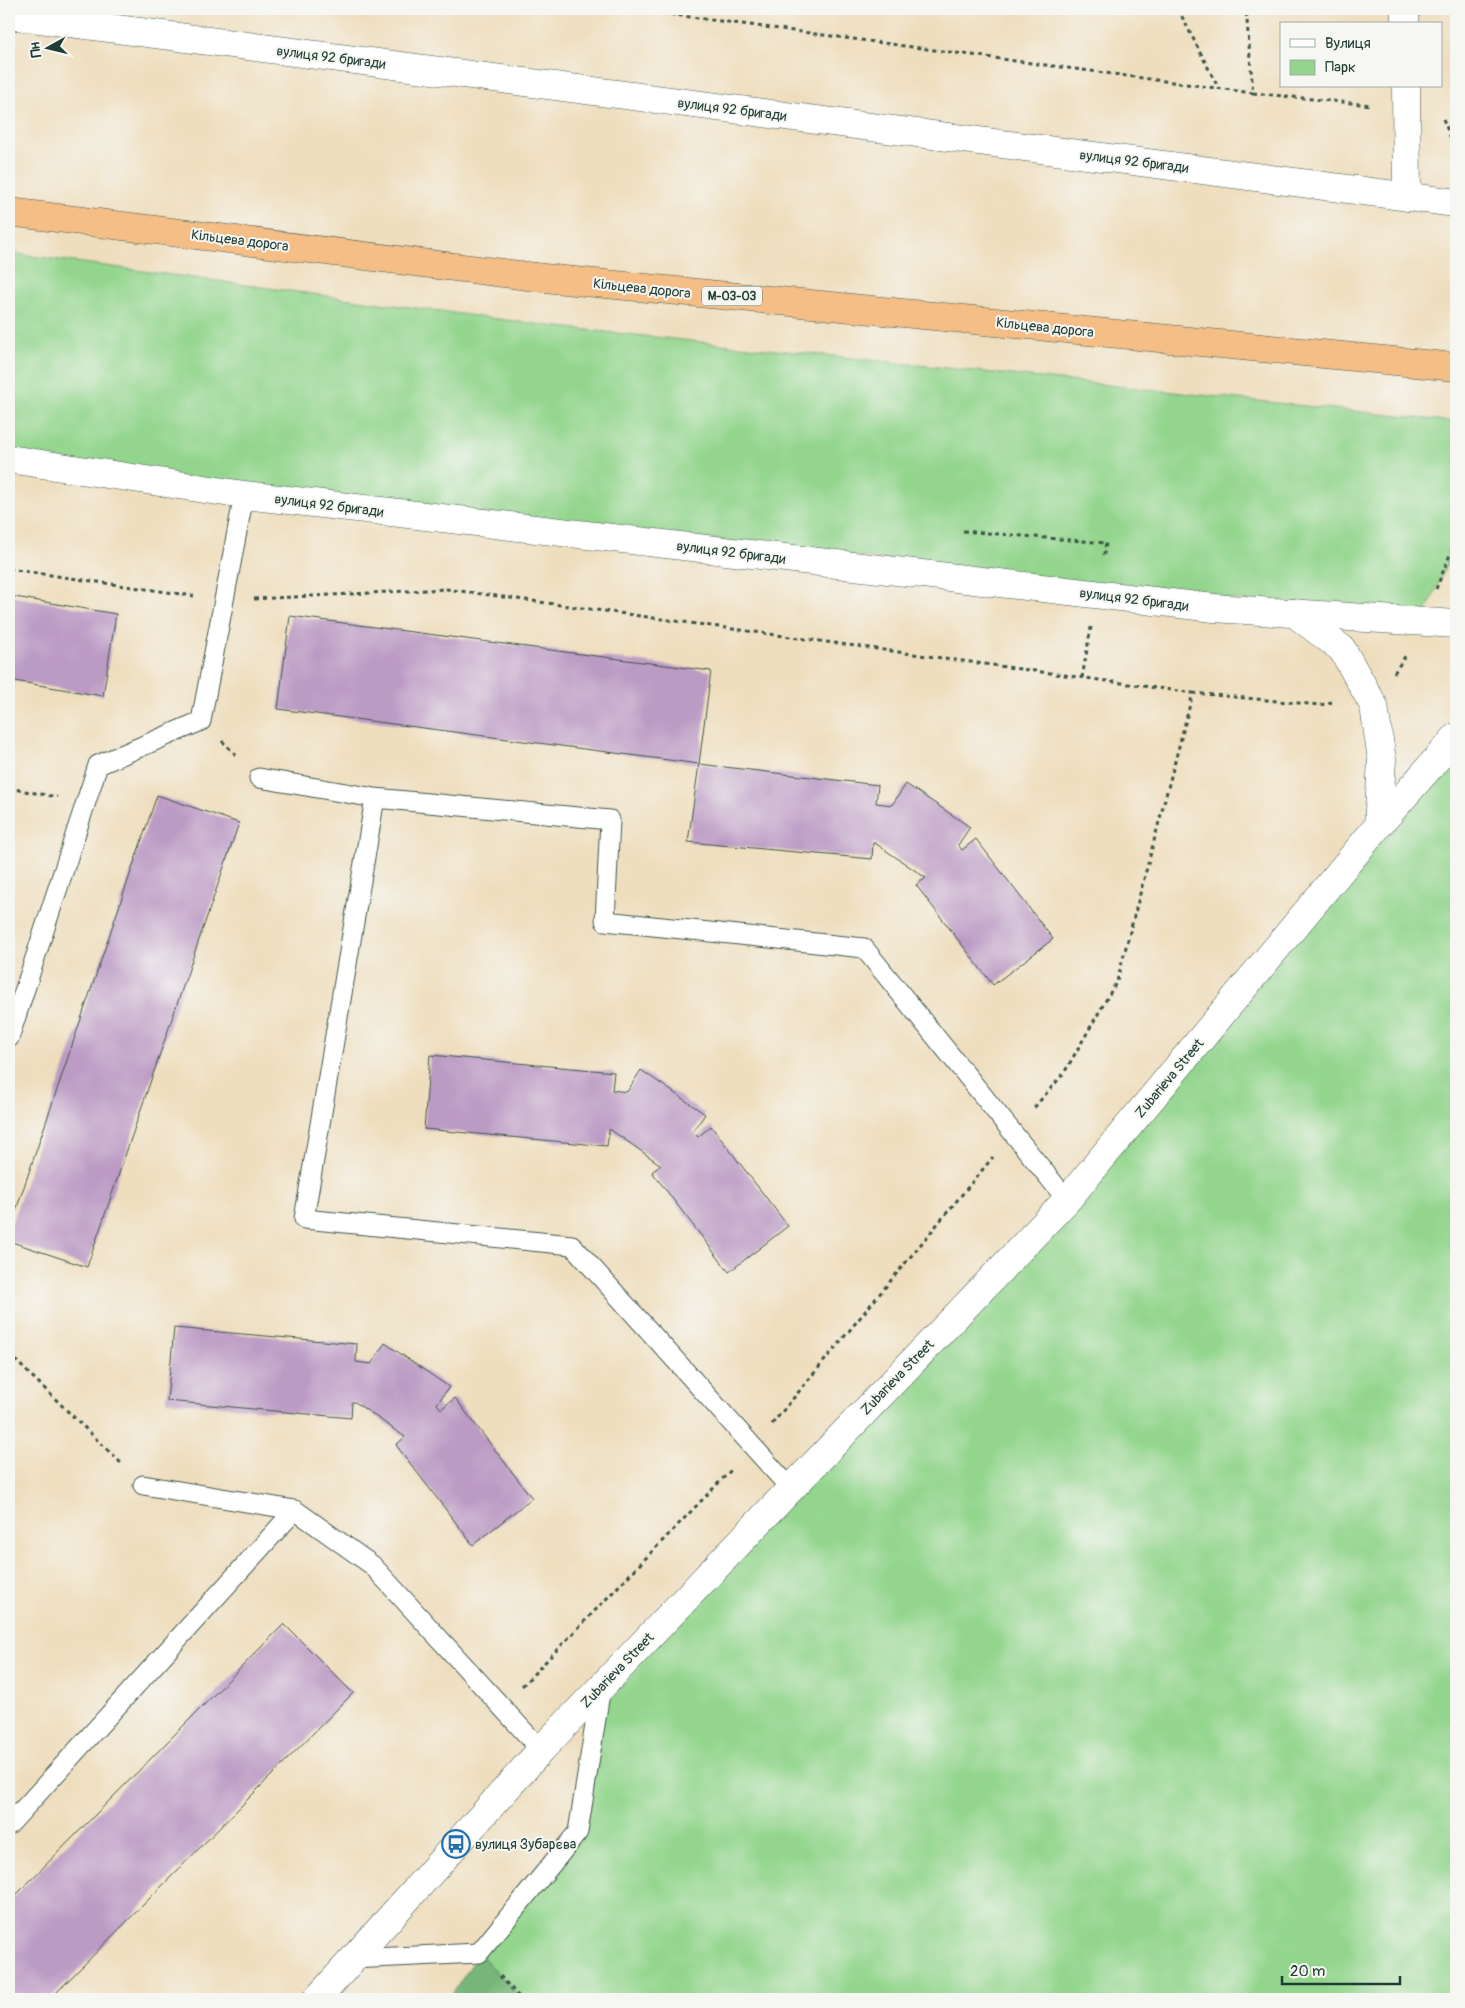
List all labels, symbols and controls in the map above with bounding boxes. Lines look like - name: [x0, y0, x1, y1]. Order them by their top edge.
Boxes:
- north arrow: [22, 22, 72, 72]
- legend: [1280, 22, 1442, 88]
- text: Вулиця: [1325, 34, 1371, 53]
- text: Пн: [26, 41, 45, 59]
- street label: вулиця 92 бригади: [275, 42, 386, 73]
- text: Парк: [1325, 58, 1356, 77]
- street label: вулиця 92 бригади: [676, 94, 787, 125]
- street label: вулиця 92 бригади: [1078, 146, 1189, 177]
- street label: Кільцева дорога: [190, 226, 290, 255]
- street label: Кільцева дорога: [592, 275, 691, 302]
- road number: М-03-03: [702, 286, 762, 306]
- street label: Кільцева дорога: [995, 314, 1094, 341]
- street label: вулиця 92 бригади: [273, 490, 384, 521]
- street label: вулиця 92 бригади: [675, 537, 786, 568]
- street label: вулиця 92 бригади: [1078, 584, 1189, 615]
- street label: Zubarieva Street: [1131, 1035, 1208, 1121]
- street label: Zubarieva Street: [857, 1336, 938, 1419]
- street label: Zubarieva Street: [577, 1629, 658, 1712]
- bus stop icon: вулиця Зубарєва: [441, 1829, 471, 1859]
- place label: вулиця Зубарєва: [475, 1836, 576, 1853]
- scale bar: [1282, 1953, 1400, 1985]
- text: 20 m: [1290, 1962, 1325, 1981]

